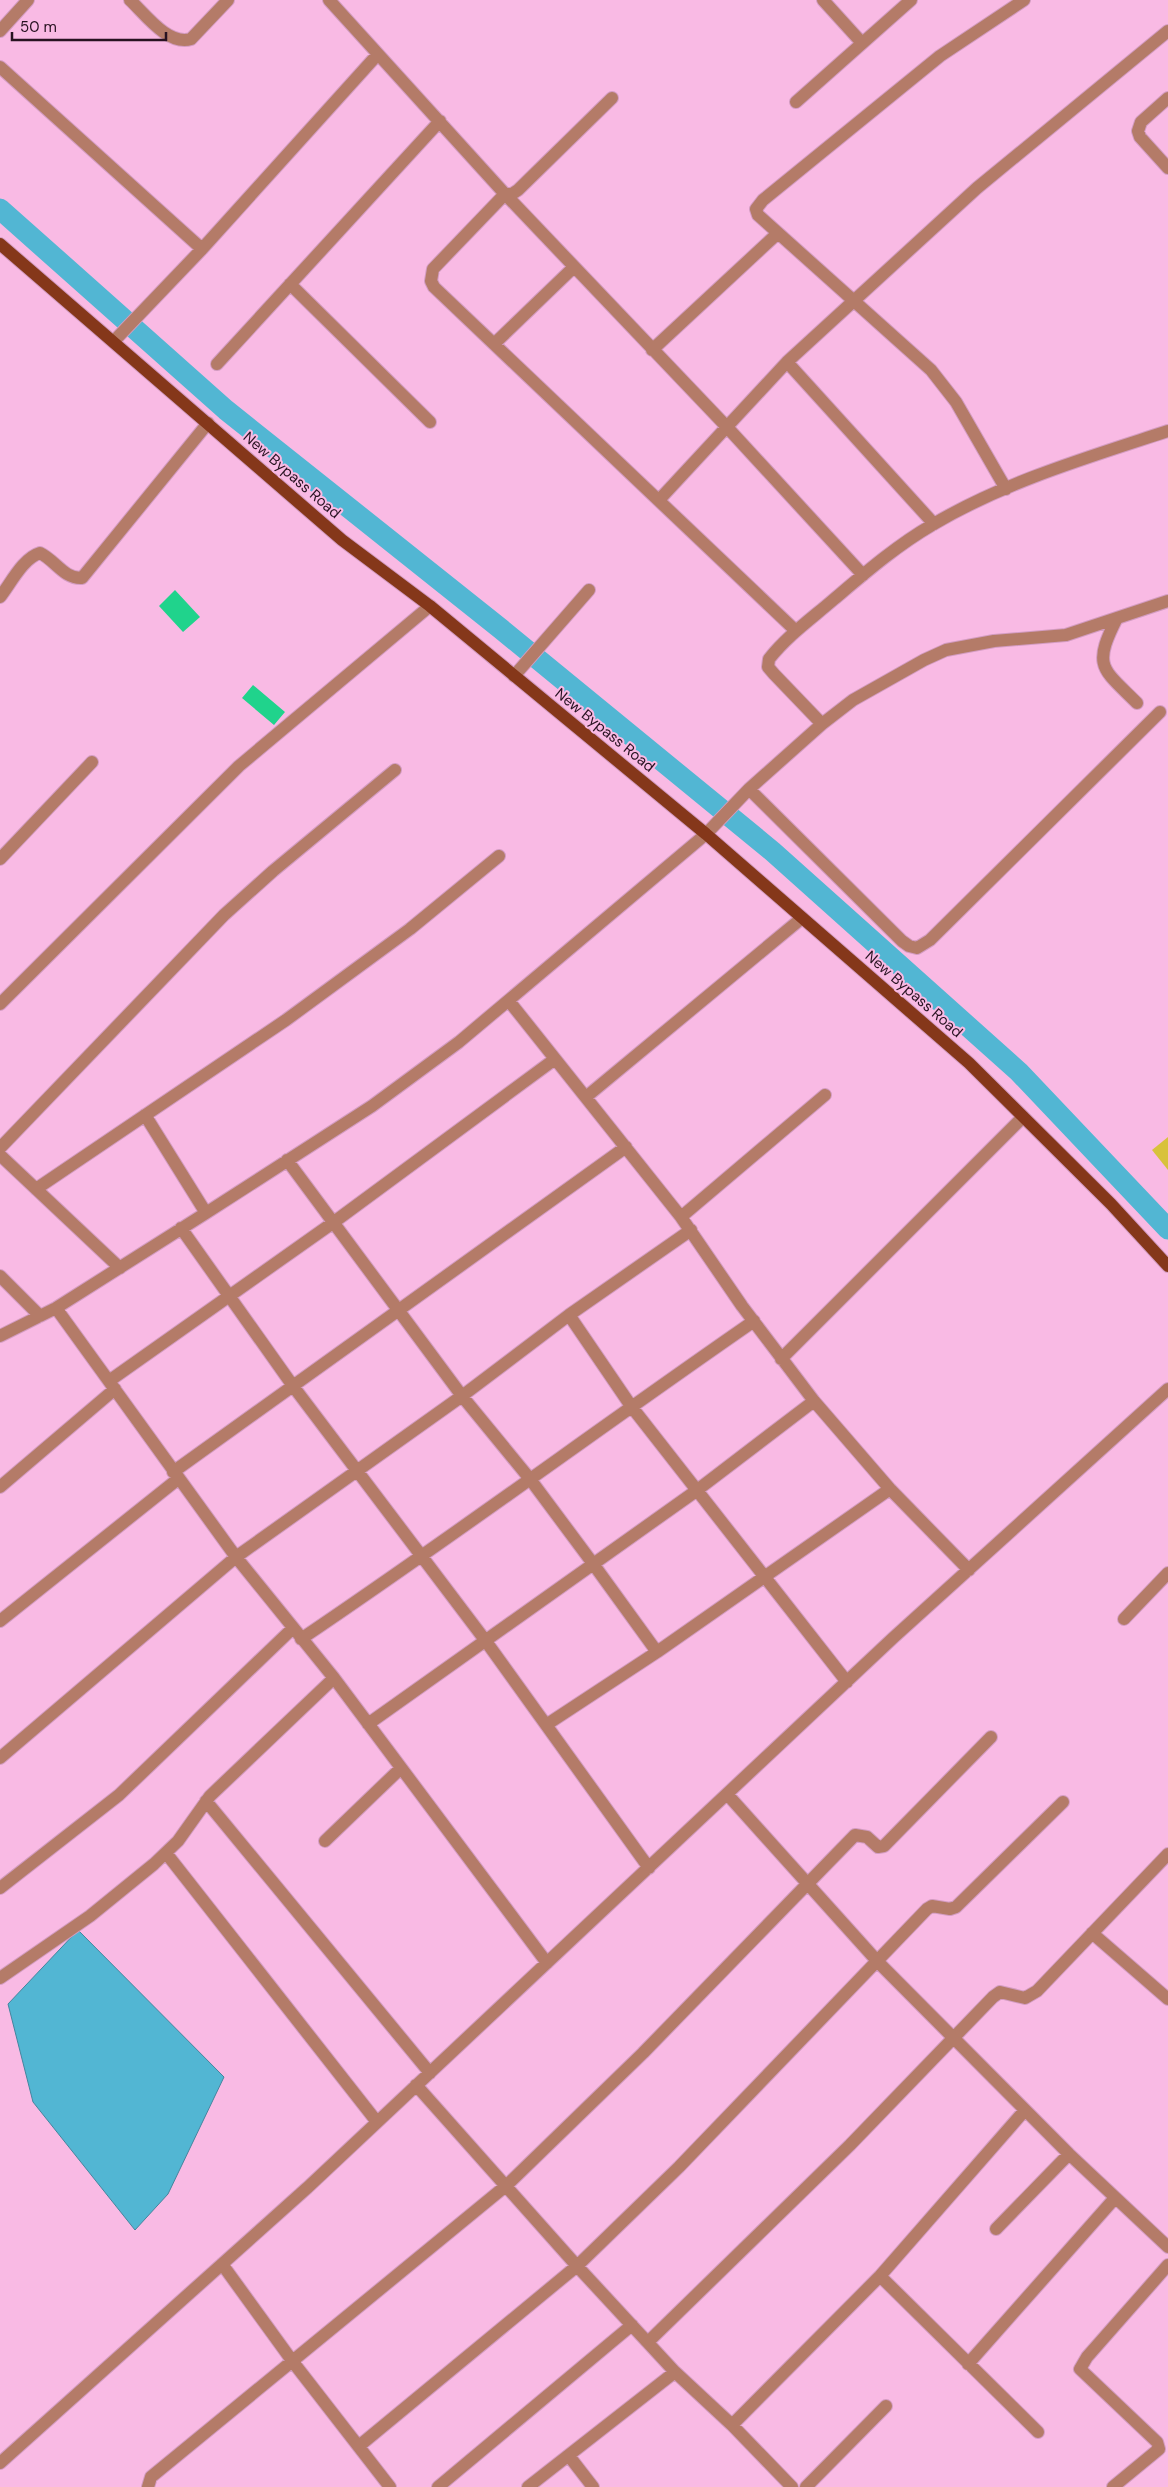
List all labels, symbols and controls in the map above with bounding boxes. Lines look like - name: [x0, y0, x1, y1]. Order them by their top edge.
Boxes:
- scale bar: [12, 10, 166, 42]
- text: 50 m: [20, 17, 57, 37]
- street label: New Bypass Road: [239, 427, 345, 523]
- street label: New Bypass Road: [551, 684, 659, 776]
- street label: New Bypass Road: [861, 946, 967, 1042]

